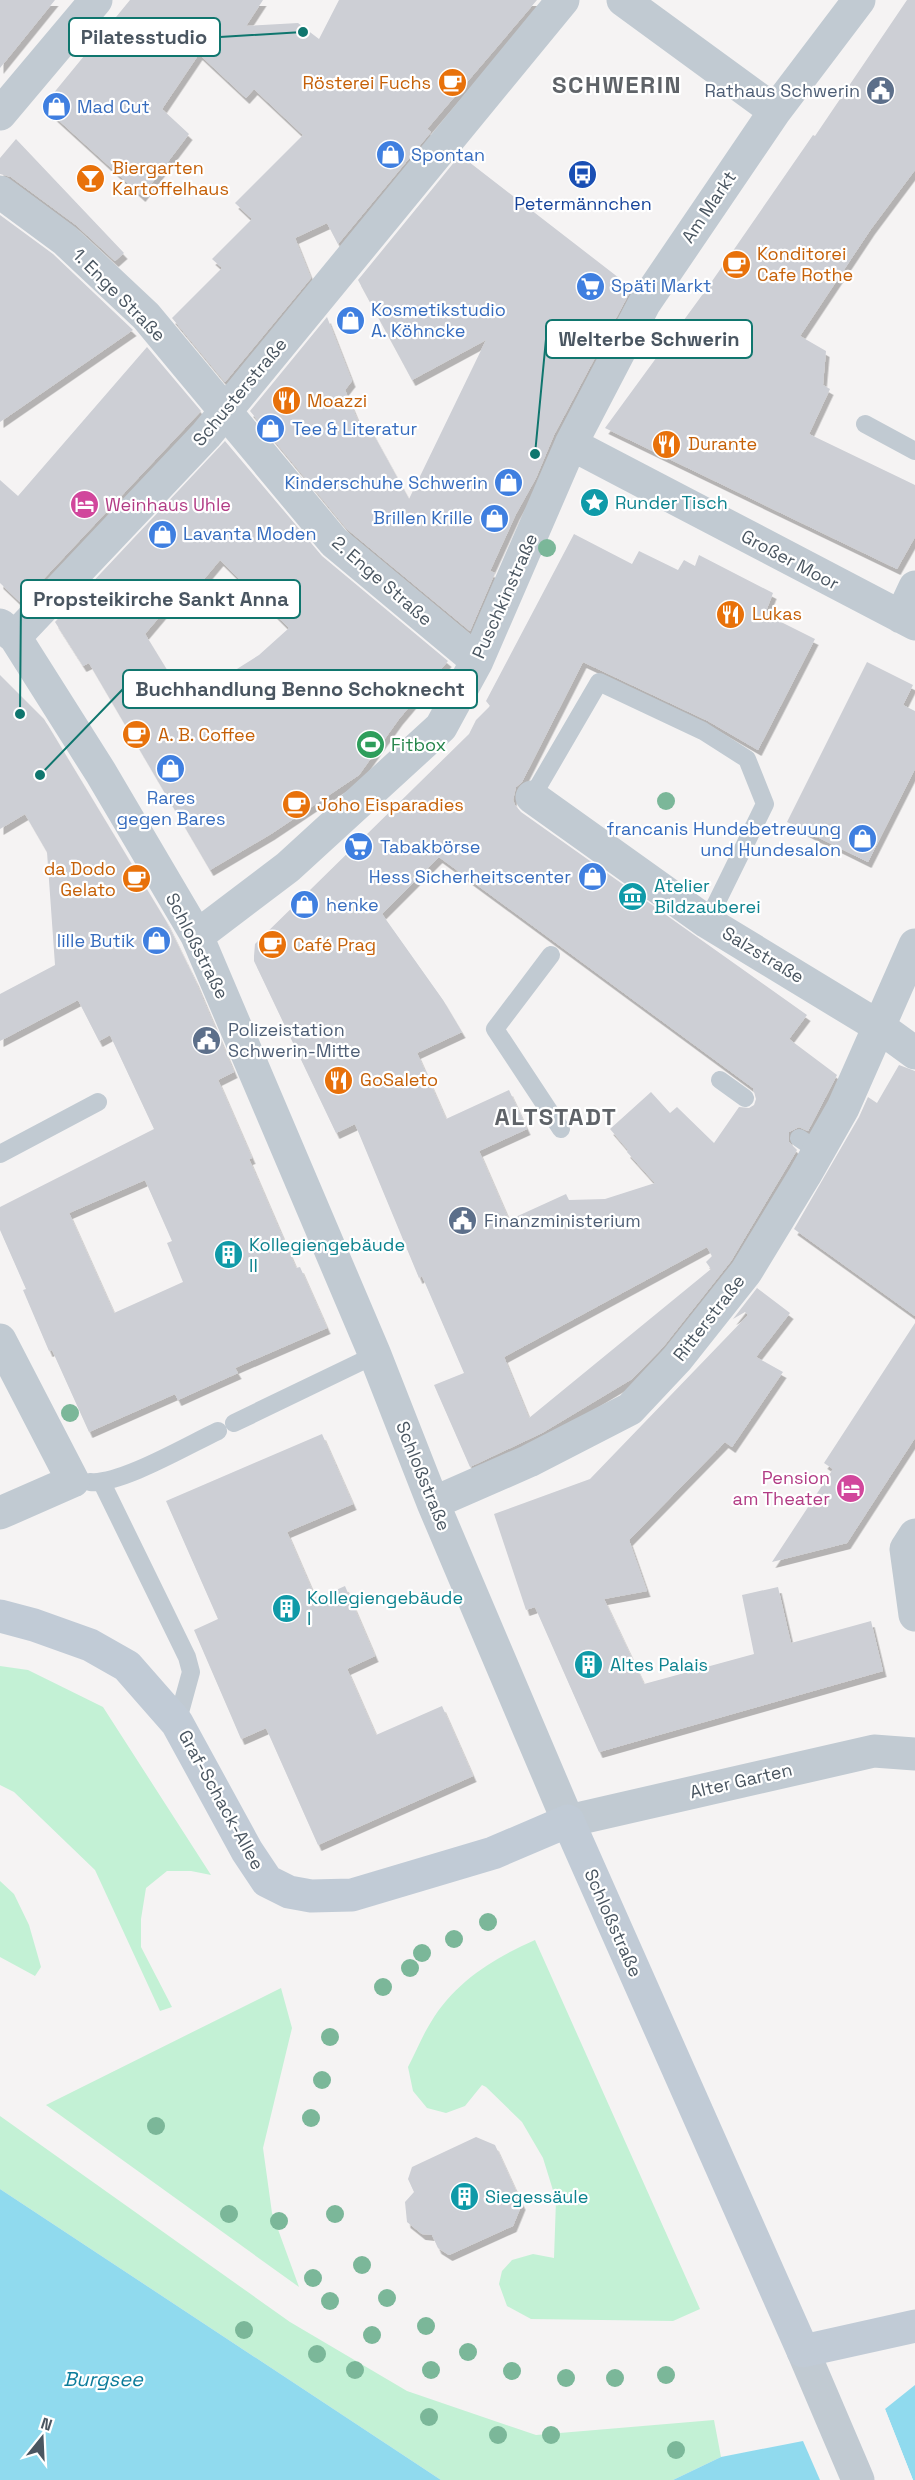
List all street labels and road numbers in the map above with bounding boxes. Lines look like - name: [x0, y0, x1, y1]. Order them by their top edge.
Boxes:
- street label: Am Markt: [676, 166, 741, 247]
- street label: 1. Enge Straße: [68, 243, 171, 346]
- street label: Schusterstraße: [188, 333, 292, 451]
- street label: Großer Moor: [737, 524, 843, 595]
- street label: Puschkinstraße: [467, 530, 542, 662]
- street label: 2. Enge Straße: [327, 531, 437, 630]
- street label: Schloßstraße: [161, 889, 234, 1003]
- street label: Salzstraße: [718, 921, 808, 988]
- street label: Ritterstraße: [668, 1270, 750, 1366]
- street label: Schloßstraße: [391, 1418, 456, 1534]
- street label: Graf-Schack-Allee: [174, 1726, 269, 1874]
- street label: Alter Garten: [687, 1758, 794, 1803]
- street label: Schloßstraße: [579, 1865, 648, 1980]

